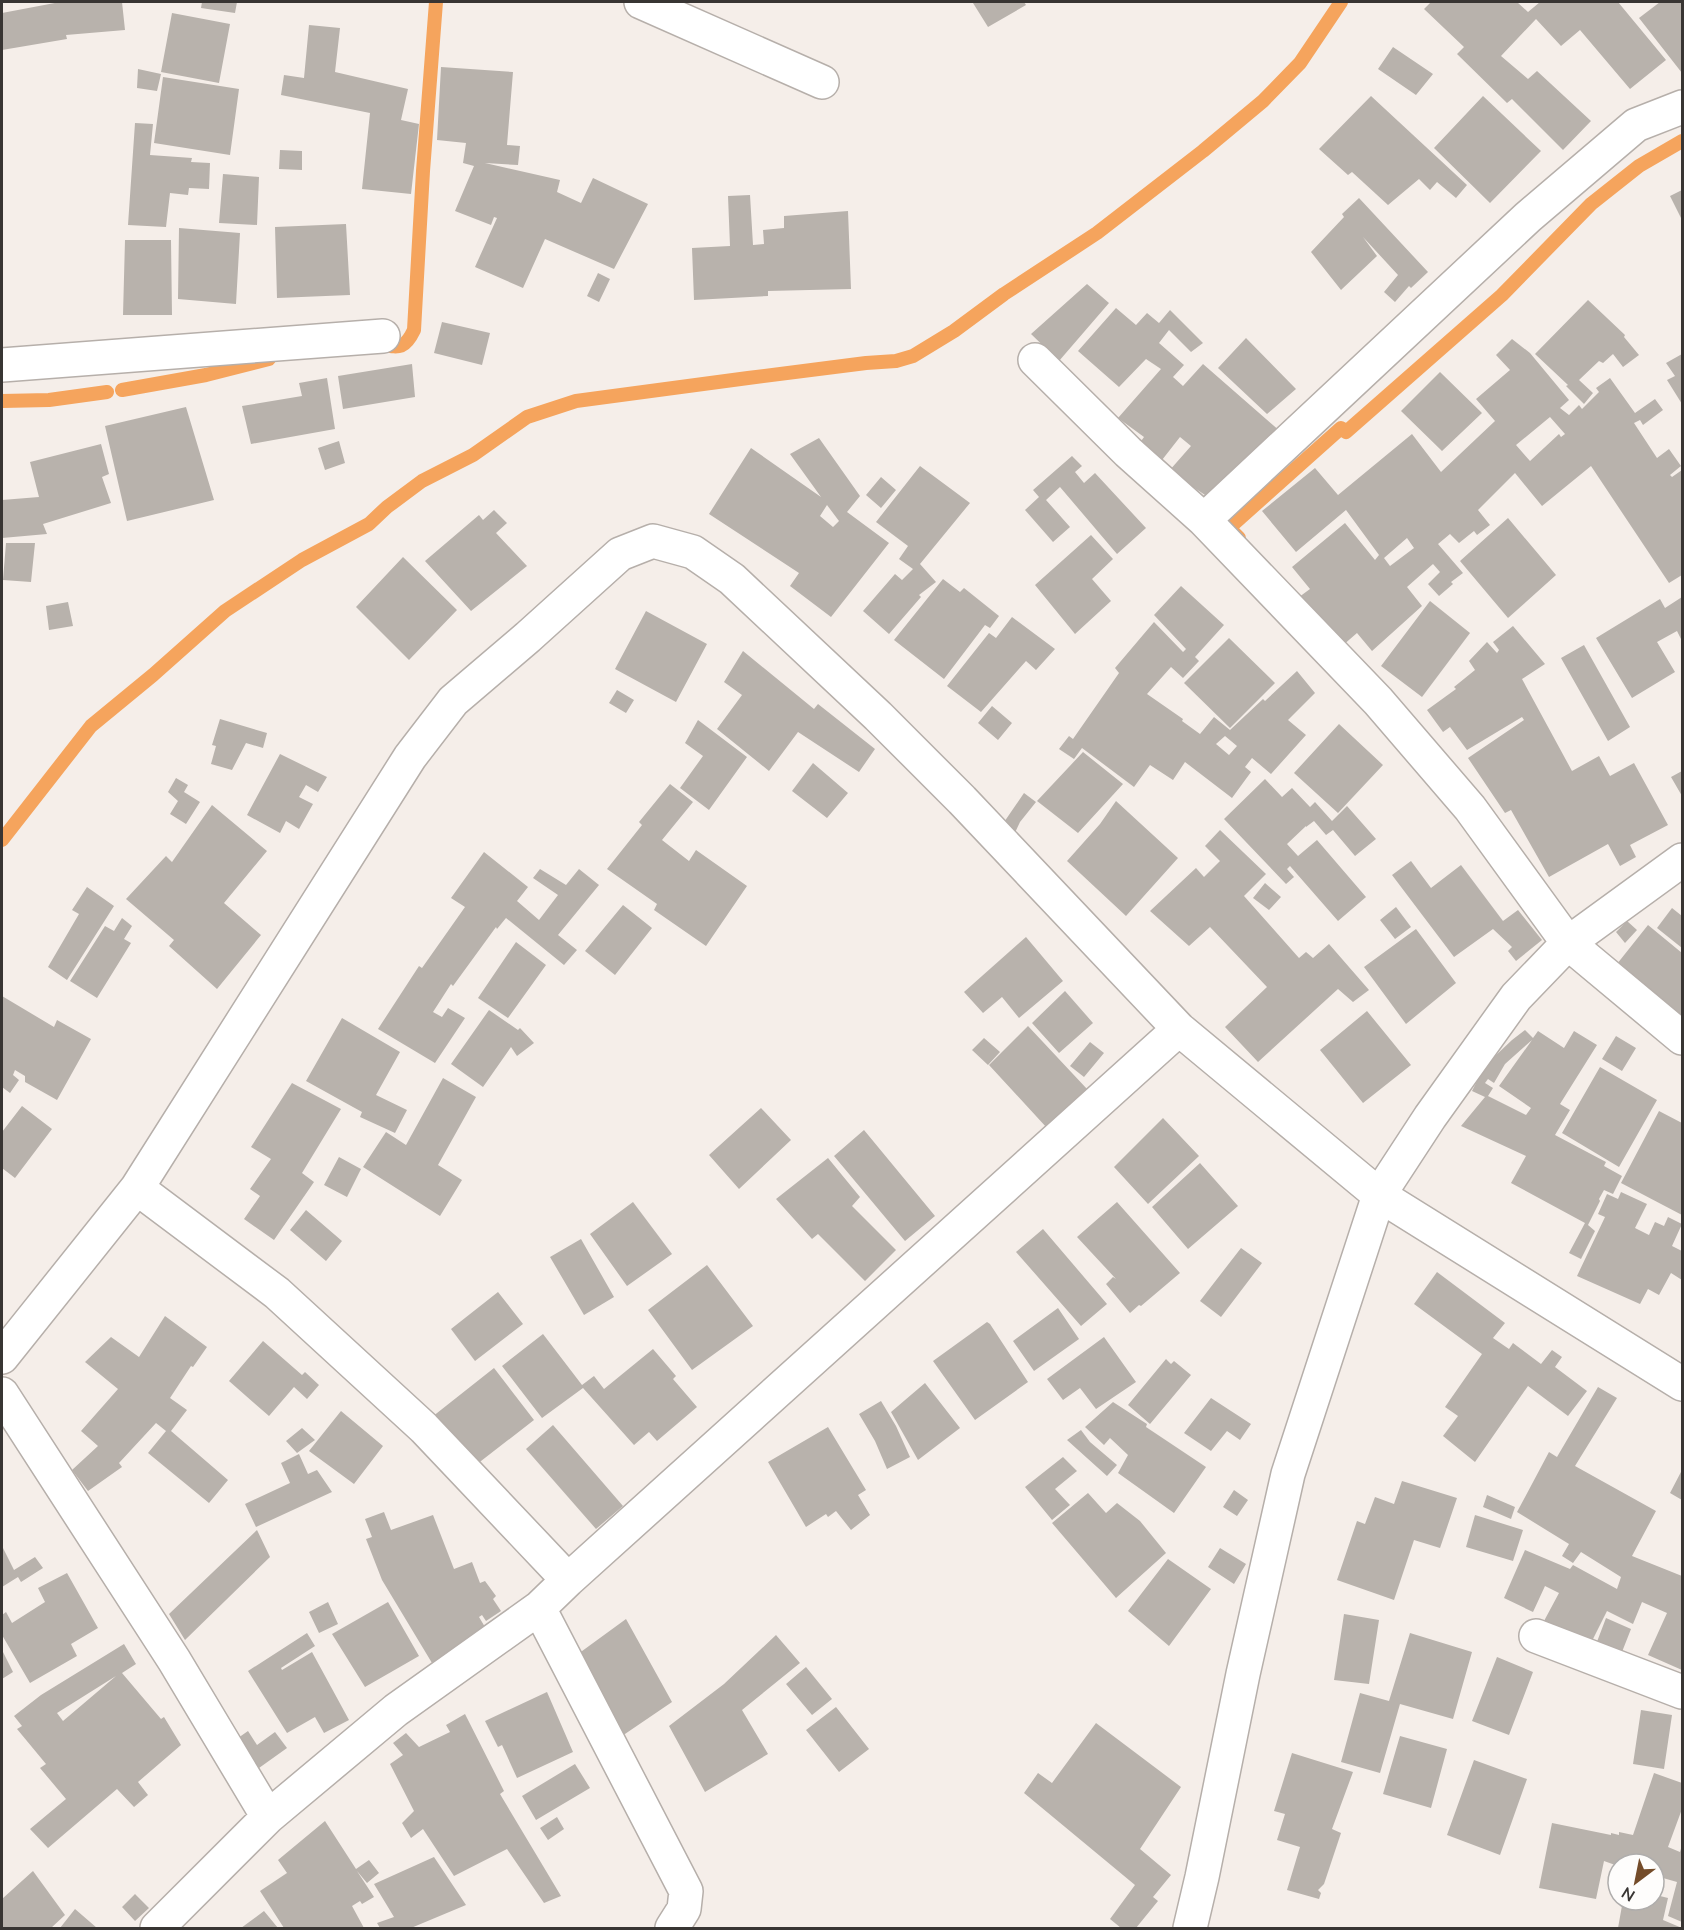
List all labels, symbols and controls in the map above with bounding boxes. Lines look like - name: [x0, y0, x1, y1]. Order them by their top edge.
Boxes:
- north arrow: [1606, 1852, 1666, 1912]
- text: N: [1618, 1881, 1639, 1906]

